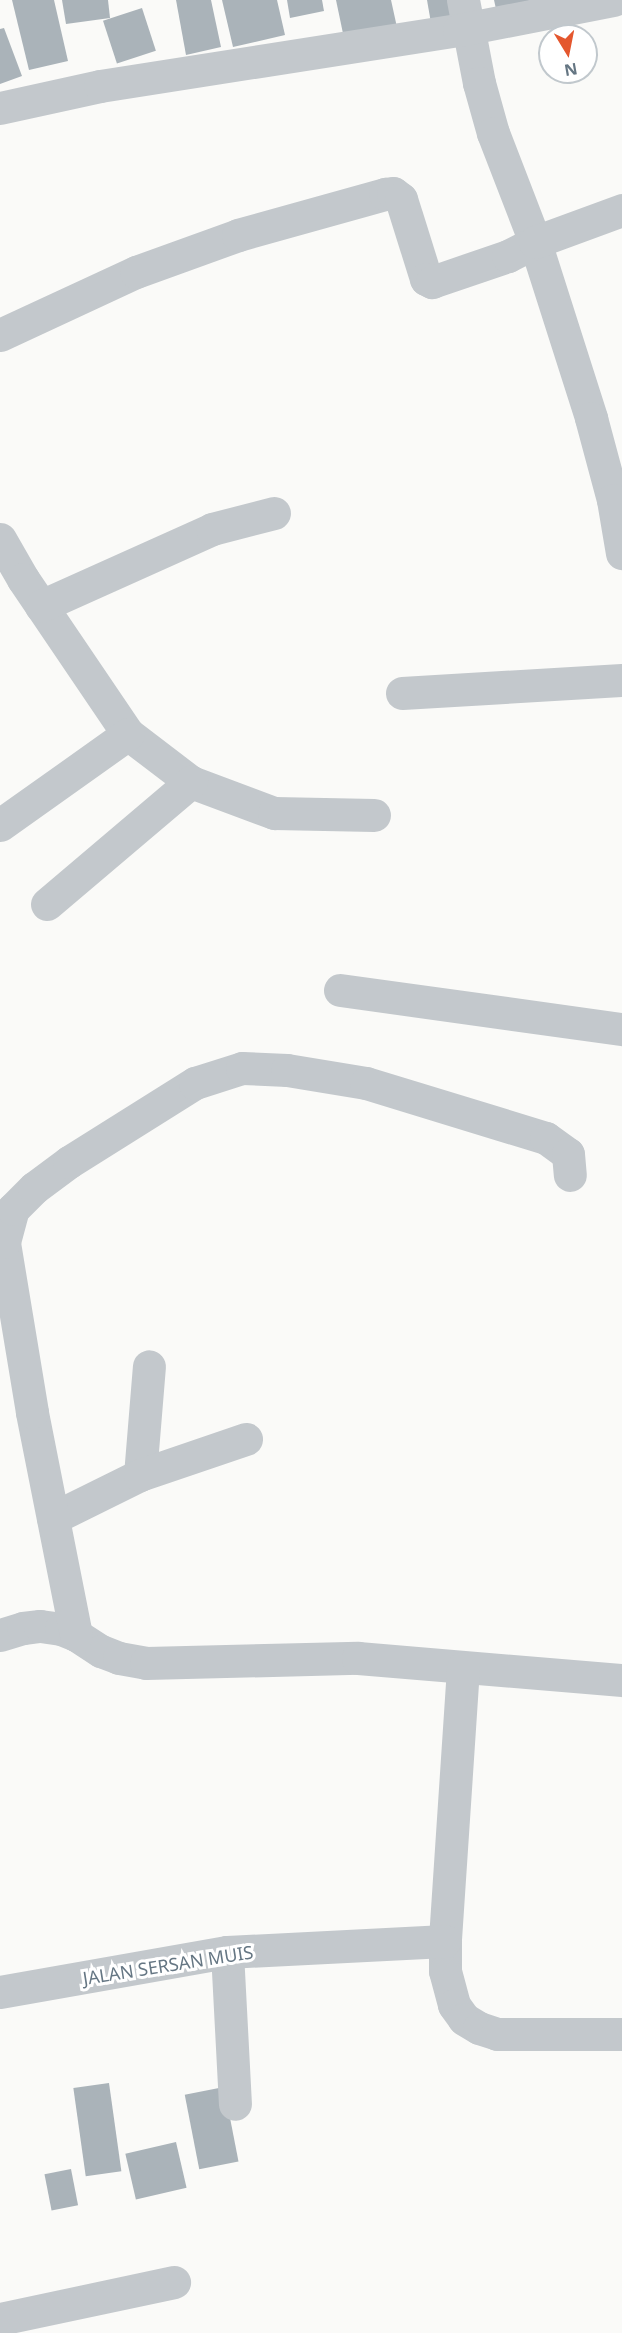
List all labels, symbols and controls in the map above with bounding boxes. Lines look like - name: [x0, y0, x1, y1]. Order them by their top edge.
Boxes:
- north arrow: [538, 24, 598, 84]
- text: N: [562, 58, 579, 82]
- street label: JALAN SERSAN MUIS: [81, 1941, 255, 1989]

